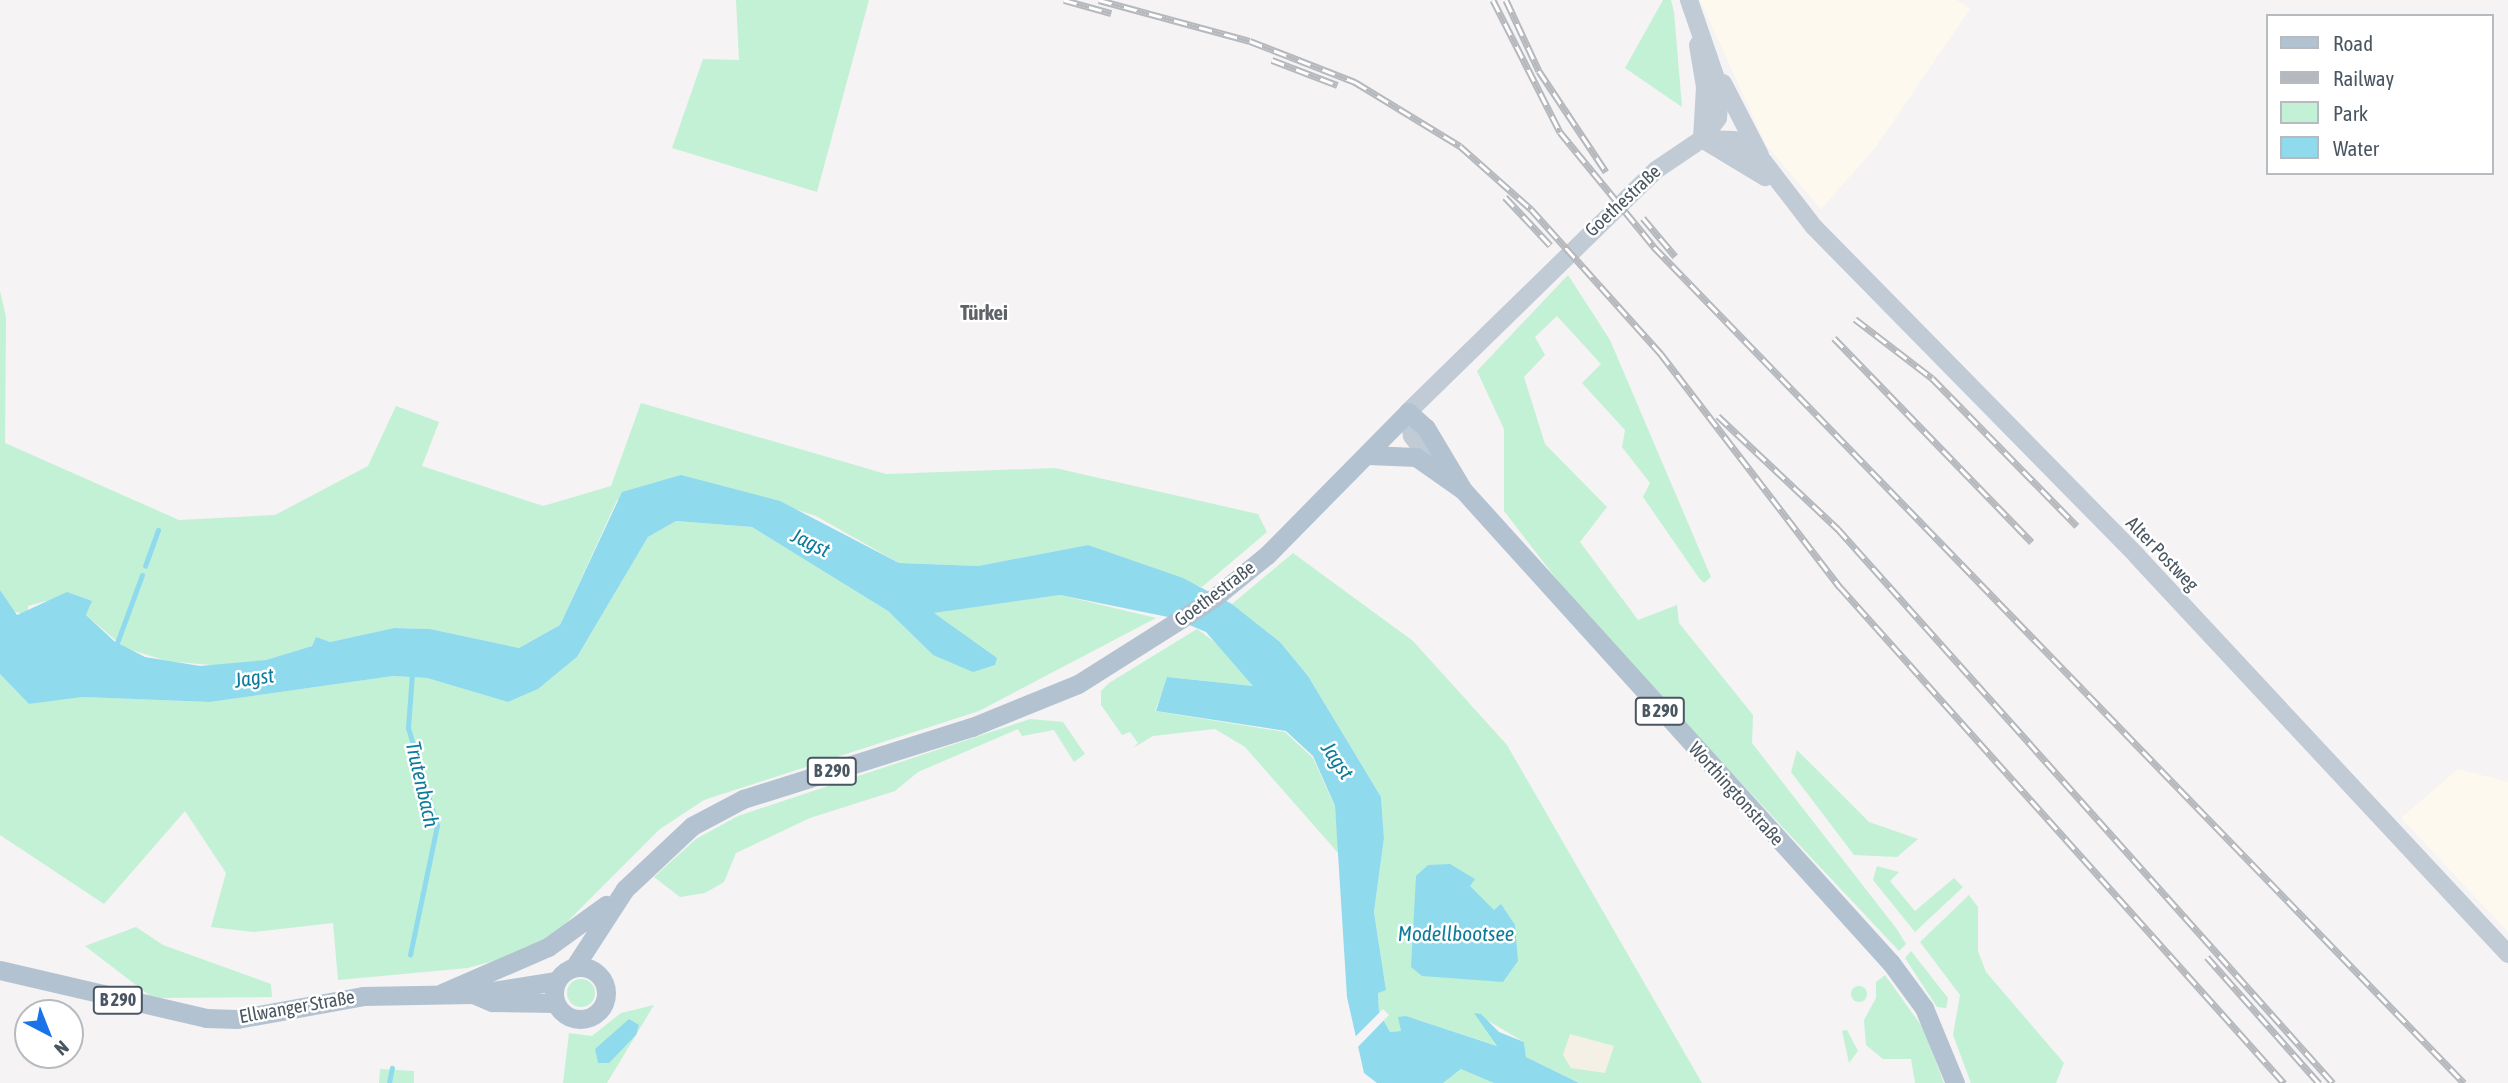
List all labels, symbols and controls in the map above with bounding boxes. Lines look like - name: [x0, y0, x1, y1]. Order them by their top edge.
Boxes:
- legend: [2266, 14, 2494, 175]
- text: Road: [2333, 31, 2373, 55]
- text: Railway: [2333, 66, 2394, 90]
- text: Park: [2333, 101, 2368, 125]
- text: Water: [2333, 136, 2379, 160]
- street label: Goethestraße: [1581, 160, 1665, 242]
- district label: Türkei: [960, 299, 1008, 325]
- street label: Alter Postweg: [2121, 512, 2203, 596]
- water label: Jagst: [788, 522, 834, 562]
- street label: Goethestraße: [1170, 556, 1260, 632]
- water label: Jagst: [233, 662, 275, 692]
- road number: B 290: [1634, 696, 1686, 726]
- water label: Jagst: [1316, 736, 1360, 784]
- street label: Worthingtonstraße: [1684, 738, 1788, 850]
- water label: Trutenbach: [401, 739, 445, 829]
- road number: B 290: [806, 756, 858, 786]
- water label: Modellbootsee: [1398, 920, 1514, 946]
- road number: B 290: [92, 986, 144, 1015]
- street label: Ellwanger Straße: [237, 986, 357, 1028]
- north arrow: [14, 999, 84, 1069]
- text: N: [50, 1036, 73, 1060]

